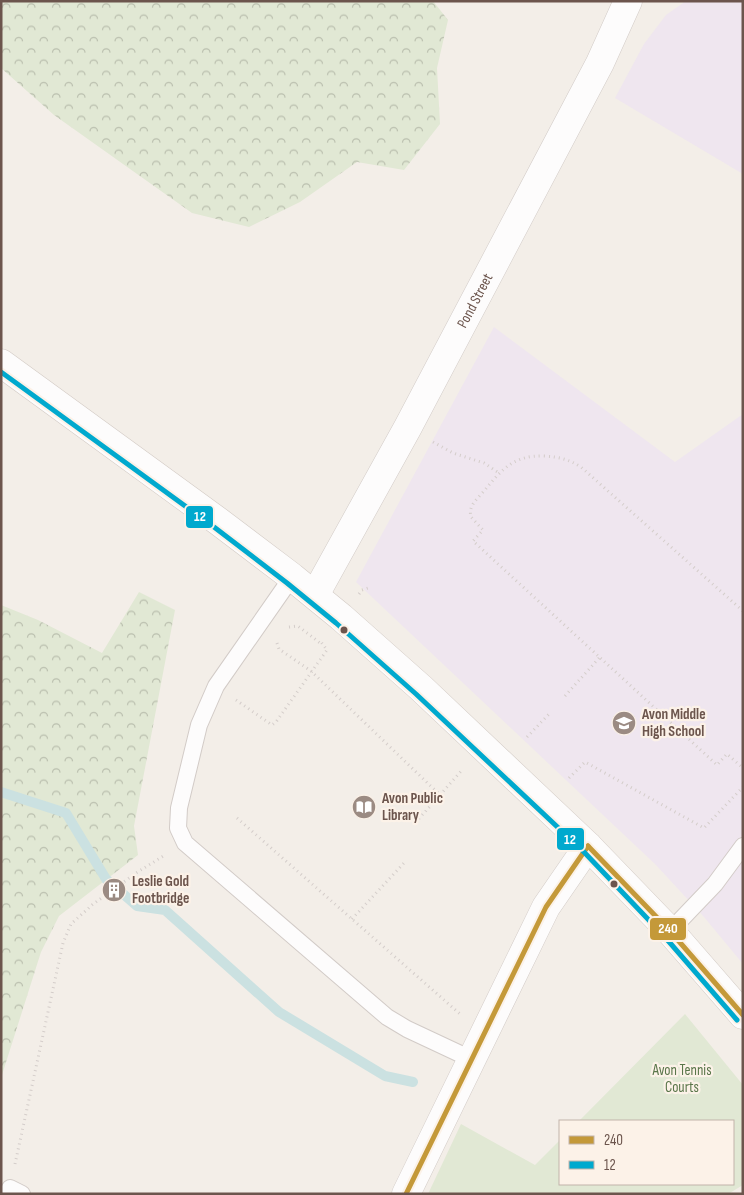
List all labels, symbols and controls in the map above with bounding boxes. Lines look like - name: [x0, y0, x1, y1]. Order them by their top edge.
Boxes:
- street label: Pond Street: [453, 270, 498, 331]
- line badge: 12: [185, 505, 214, 529]
- text: 12: [194, 508, 206, 525]
- unlabelled marker: [339, 625, 349, 635]
- place label: Avon Middle High School: [641, 705, 706, 741]
- school or university icon: Avon Middle High School: [611, 710, 637, 736]
- place label: Avon Public Library: [381, 789, 443, 825]
- library icon: Avon Public Library: [351, 794, 377, 820]
- line badge: 12: [556, 827, 585, 851]
- text: 12: [564, 831, 576, 848]
- place label: Leslie Gold Footbridge: [132, 872, 189, 908]
- building icon: Leslie Gold Footbridge: [101, 877, 127, 903]
- unlabelled marker: [609, 879, 619, 889]
- line badge: 240: [649, 917, 687, 941]
- text: 240: [658, 920, 678, 937]
- park label: Avon Tennis Courts: [651, 1061, 712, 1097]
- legend: [559, 1120, 734, 1185]
- text: 240: [604, 1131, 623, 1150]
- text: 12: [604, 1156, 616, 1175]

